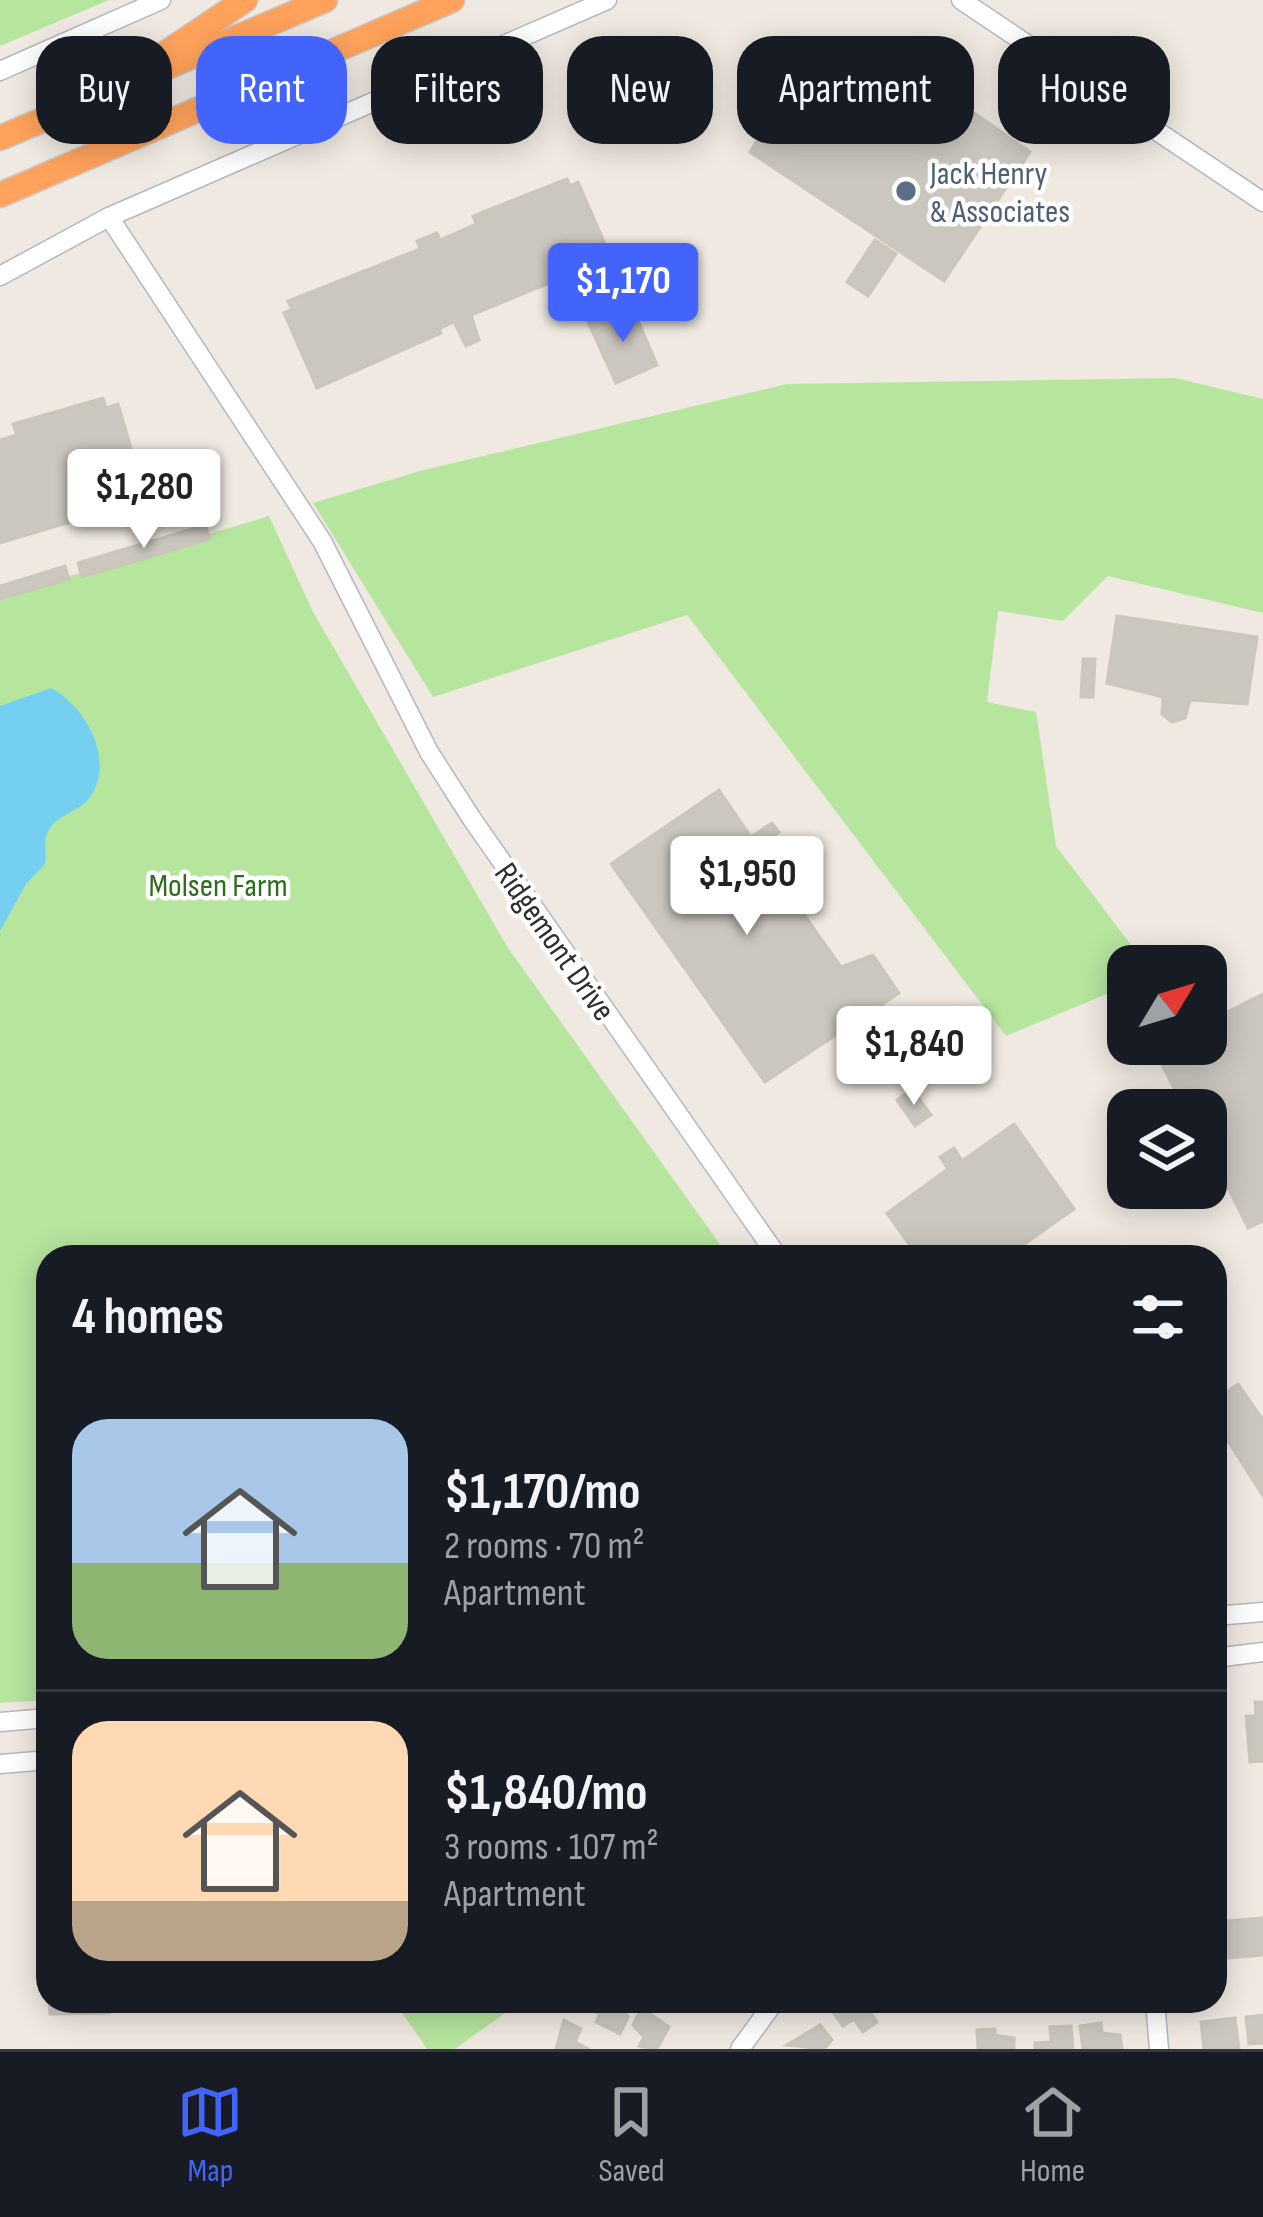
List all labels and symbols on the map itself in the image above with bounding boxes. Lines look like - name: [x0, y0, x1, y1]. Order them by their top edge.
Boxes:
- place label: Jack Henry & Associates: [929, 154, 1070, 232]
- marker: Jack Henry & Associates: [893, 178, 919, 204]
- pin: $1,170: [525, 243, 721, 345]
- pin: $1,280: [46, 449, 242, 551]
- pin: $1,950: [649, 836, 845, 938]
- street label: Ridgemont Drive: [485, 855, 623, 1029]
- park label: Molsen Farm: [148, 866, 288, 906]
- north arrow: [1107, 945, 1227, 1065]
- pin: $1,840: [816, 1006, 1012, 1108]

